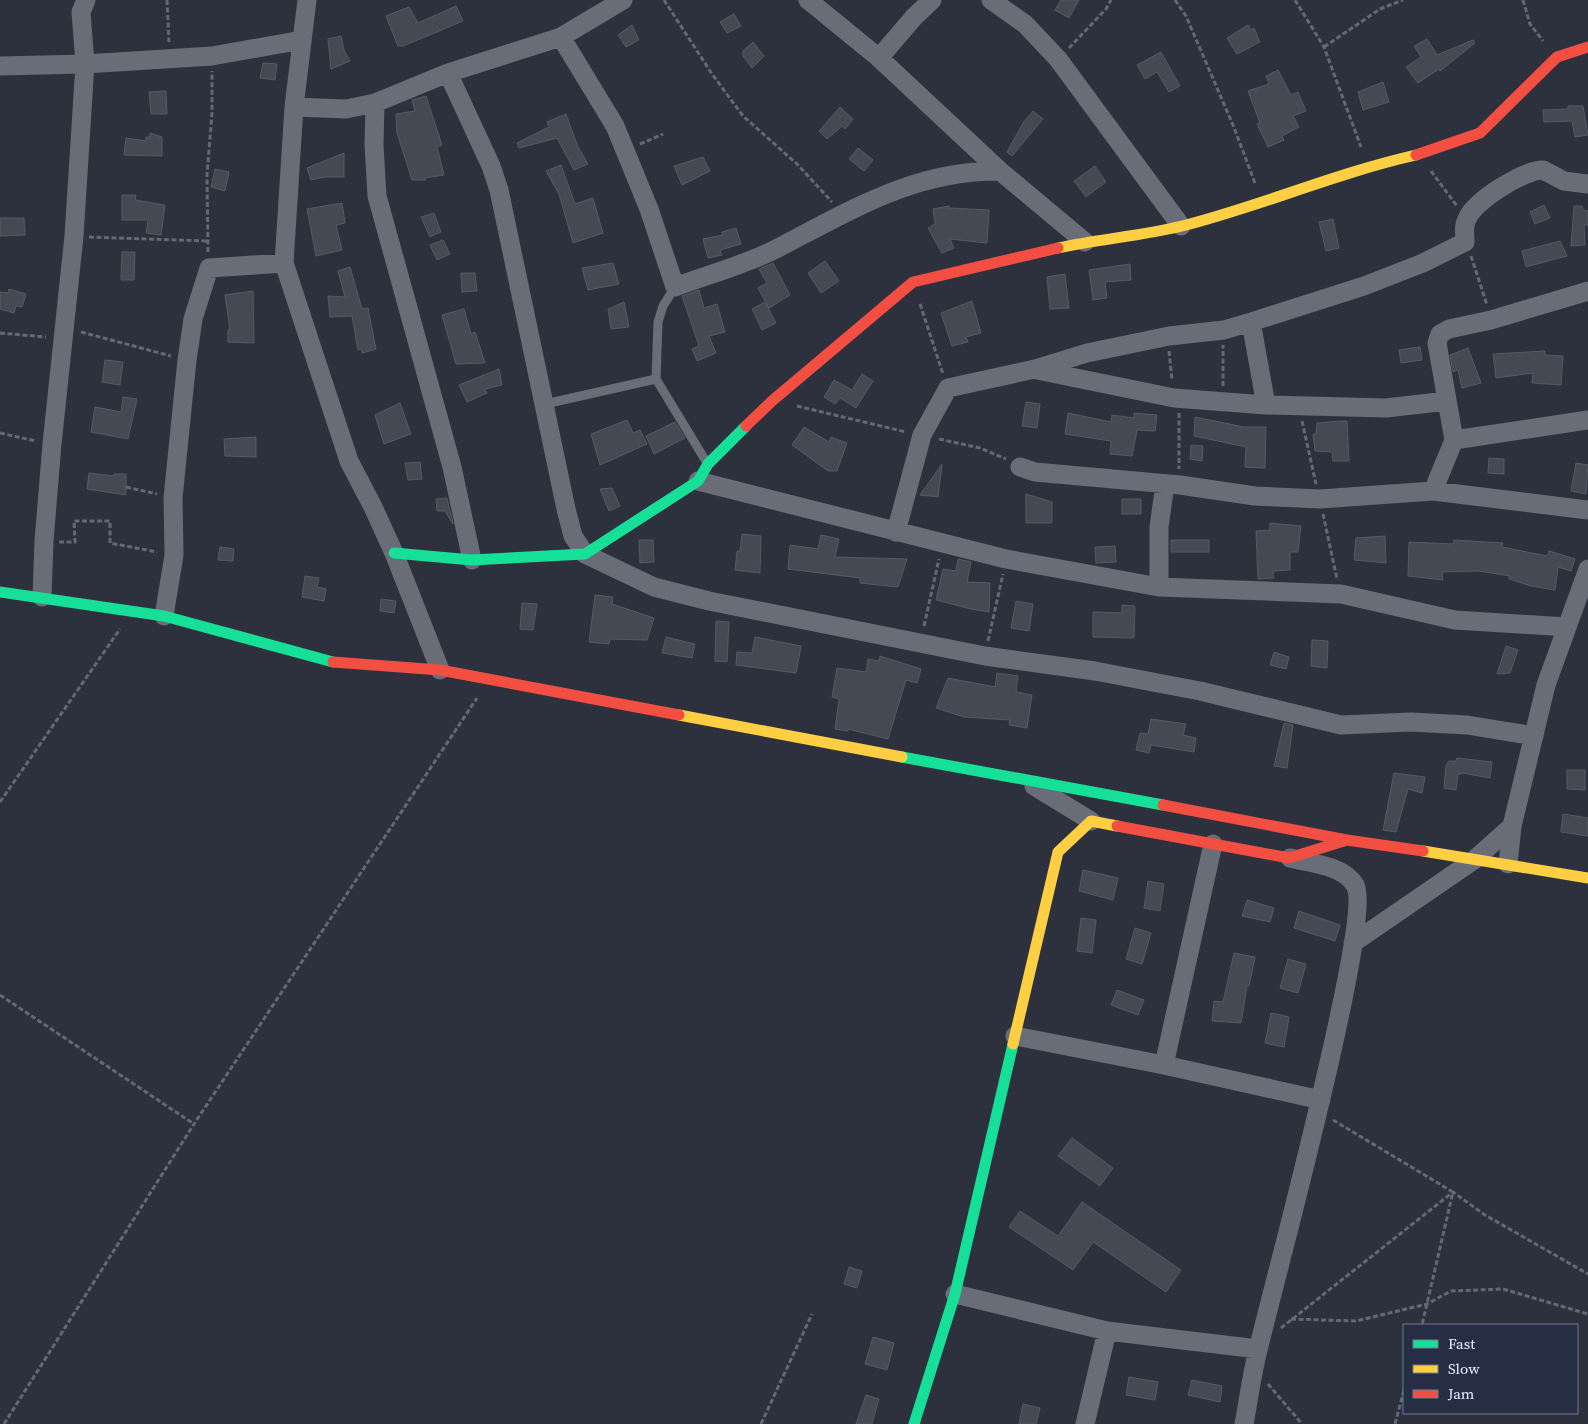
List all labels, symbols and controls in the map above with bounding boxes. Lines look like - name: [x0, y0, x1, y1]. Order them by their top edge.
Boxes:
- legend: [1403, 1324, 1578, 1414]
- text: Fast: [1448, 1333, 1475, 1354]
- text: Slow: [1448, 1358, 1480, 1379]
- text: Jam: [1447, 1383, 1475, 1404]

